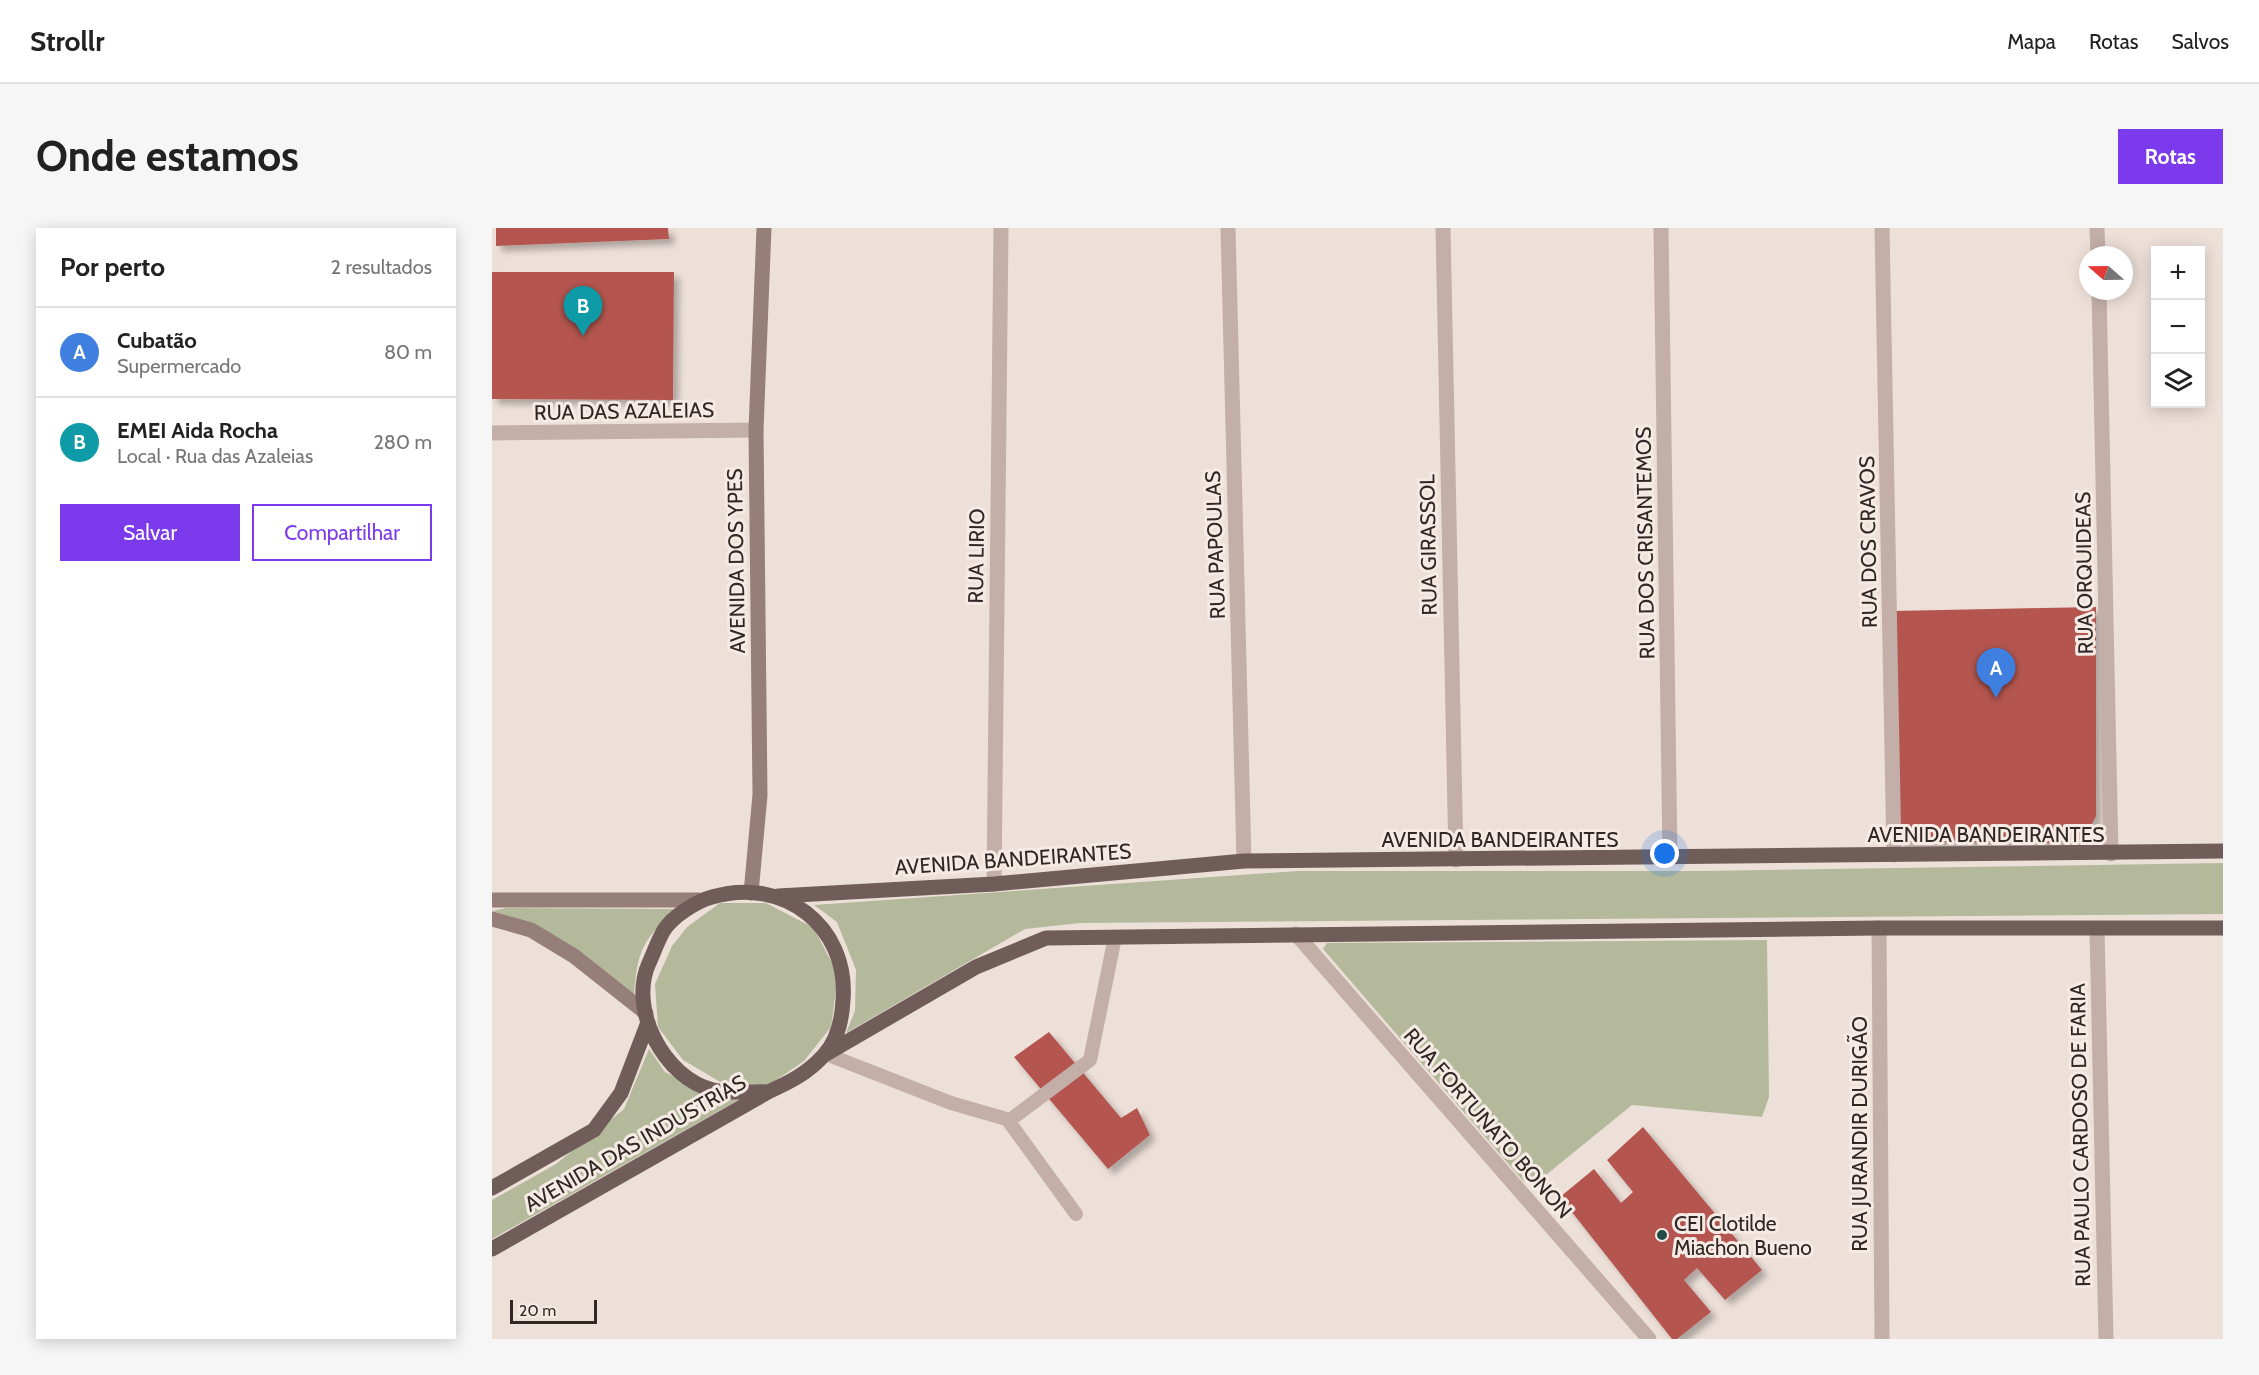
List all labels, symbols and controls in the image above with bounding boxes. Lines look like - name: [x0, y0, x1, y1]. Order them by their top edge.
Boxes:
- text: Strollr: [30, 24, 104, 58]
- text: Mapa: [2007, 29, 2056, 54]
- text: Rotas: [2089, 29, 2138, 54]
- text: Salvos: [2171, 29, 2229, 54]
- button: Rotas: [2118, 129, 2223, 184]
- text: Onde estamos: [36, 130, 299, 182]
- north arrow: [2079, 246, 2133, 300]
- map controls: [2151, 246, 2205, 408]
- button: +: [2151, 246, 2205, 300]
- text: Por perto: [60, 251, 165, 283]
- text: 2 resultados: [331, 255, 432, 279]
- pin: B: [564, 286, 602, 336]
- button: −: [2151, 300, 2205, 354]
- text: Cubatão: [117, 327, 197, 354]
- text: A: [73, 340, 86, 364]
- text: 80 m: [384, 340, 432, 364]
- text: Supermercado: [117, 354, 241, 378]
- button: layers: [2151, 354, 2205, 408]
- street label: RUA DAS AZALEIAS: [534, 397, 714, 425]
- text: EMEI Aida Rocha: [117, 417, 278, 444]
- street label: RUA DOS CRISANTEMOS: [1630, 426, 1660, 660]
- text: B: [73, 430, 86, 454]
- text: 280 m: [373, 430, 432, 454]
- text: Local · Rua das Azaleias: [117, 444, 313, 468]
- street label: RUA DOS CRAVOS: [1854, 456, 1882, 628]
- street label: AVENIDA DOS YPES: [722, 468, 750, 654]
- street label: RUA PAPOULAS: [1200, 470, 1230, 620]
- street label: RUA GIRASSOL: [1414, 474, 1442, 616]
- street label: RUA ORQUIDEAS: [2070, 491, 2098, 655]
- button: Salvar: [60, 504, 240, 561]
- button: Compartilhar: [252, 504, 432, 561]
- street label: RUA LIRIO: [963, 508, 989, 604]
- pin: A: [1976, 648, 2016, 698]
- street label: AVENIDA BANDEIRANTES: [1867, 822, 2105, 847]
- street label: AVENIDA BANDEIRANTES: [1381, 827, 1619, 852]
- street label: AVENIDA BANDEIRANTES: [894, 838, 1132, 880]
- your location: [1650, 839, 1679, 868]
- street label: RUA PAULO CARDOSO DE FARIA: [2065, 983, 2095, 1287]
- street label: RUA JURANDIR DURIGÃO: [1846, 1016, 1872, 1252]
- street label: RUA FORTUNATO BONON: [1399, 1023, 1577, 1223]
- street label: AVENIDA DAS INDUSTRIAS: [520, 1069, 750, 1217]
- place label: CEI Clotilde Miachon Bueno: [1674, 1211, 1812, 1260]
- marker: CEI Clotilde Miachon Bueno: [1655, 1228, 1669, 1242]
- scale bar: [510, 1297, 597, 1324]
- text: 20 m: [519, 1301, 556, 1320]

